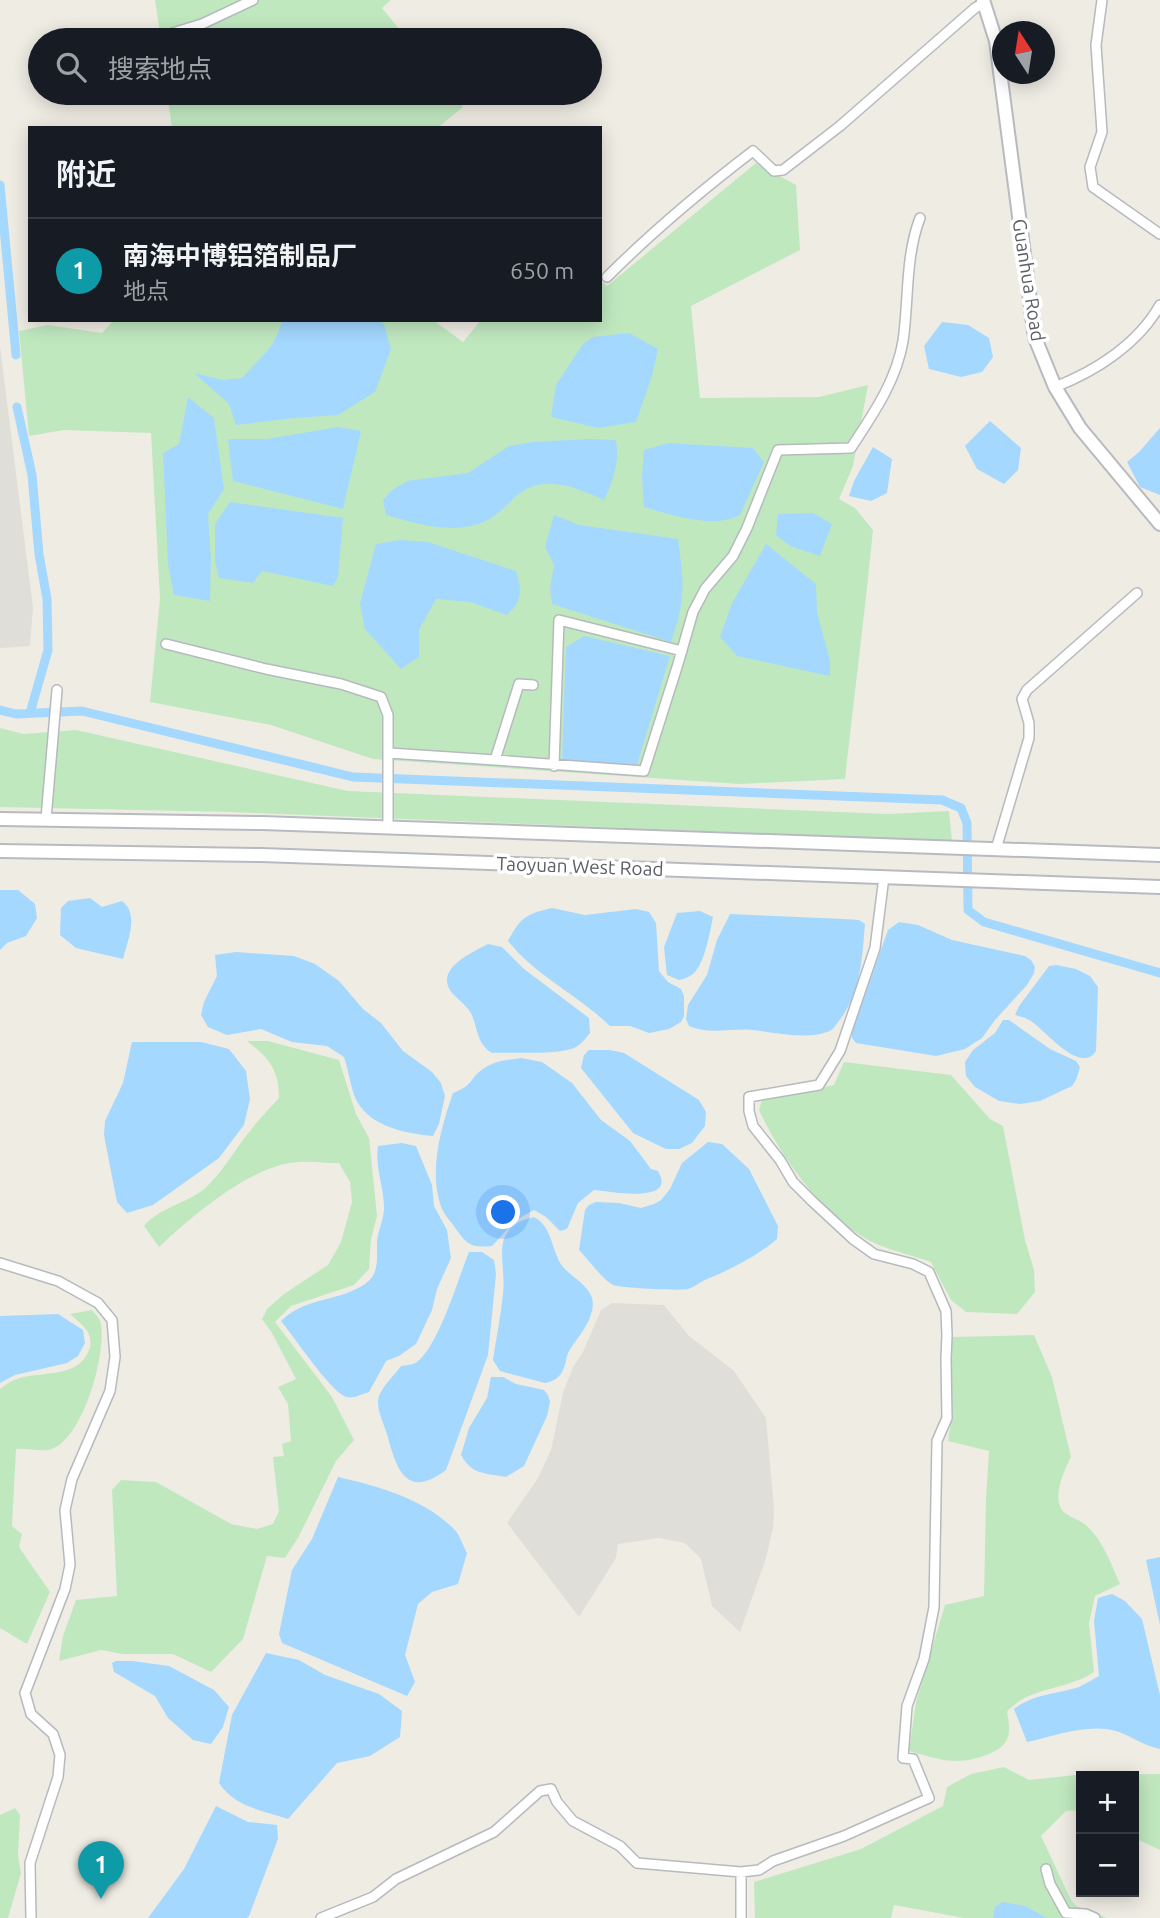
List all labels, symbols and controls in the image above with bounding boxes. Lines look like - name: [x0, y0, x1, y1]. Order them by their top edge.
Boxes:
- north arrow: [992, 21, 1055, 84]
- search box: [28, 28, 602, 105]
- icon: search: [52, 48, 90, 86]
- text: 搜索地点: [108, 54, 212, 83]
- text: 附近: [56, 157, 116, 191]
- street label: Guanhua Road: [1008, 217, 1050, 343]
- text: 南海中博铝箔制品厂: [123, 241, 357, 270]
- text: 1: [73, 258, 85, 283]
- text: 650 m: [510, 258, 574, 283]
- text: 地点: [123, 278, 169, 303]
- street label: Taoyuan West Road: [496, 852, 664, 880]
- your location: [486, 1195, 520, 1229]
- map controls: [1076, 1771, 1139, 1897]
- button: +: [1076, 1771, 1139, 1834]
- button: −: [1076, 1834, 1139, 1897]
- pin: 1: [78, 1841, 124, 1899]

